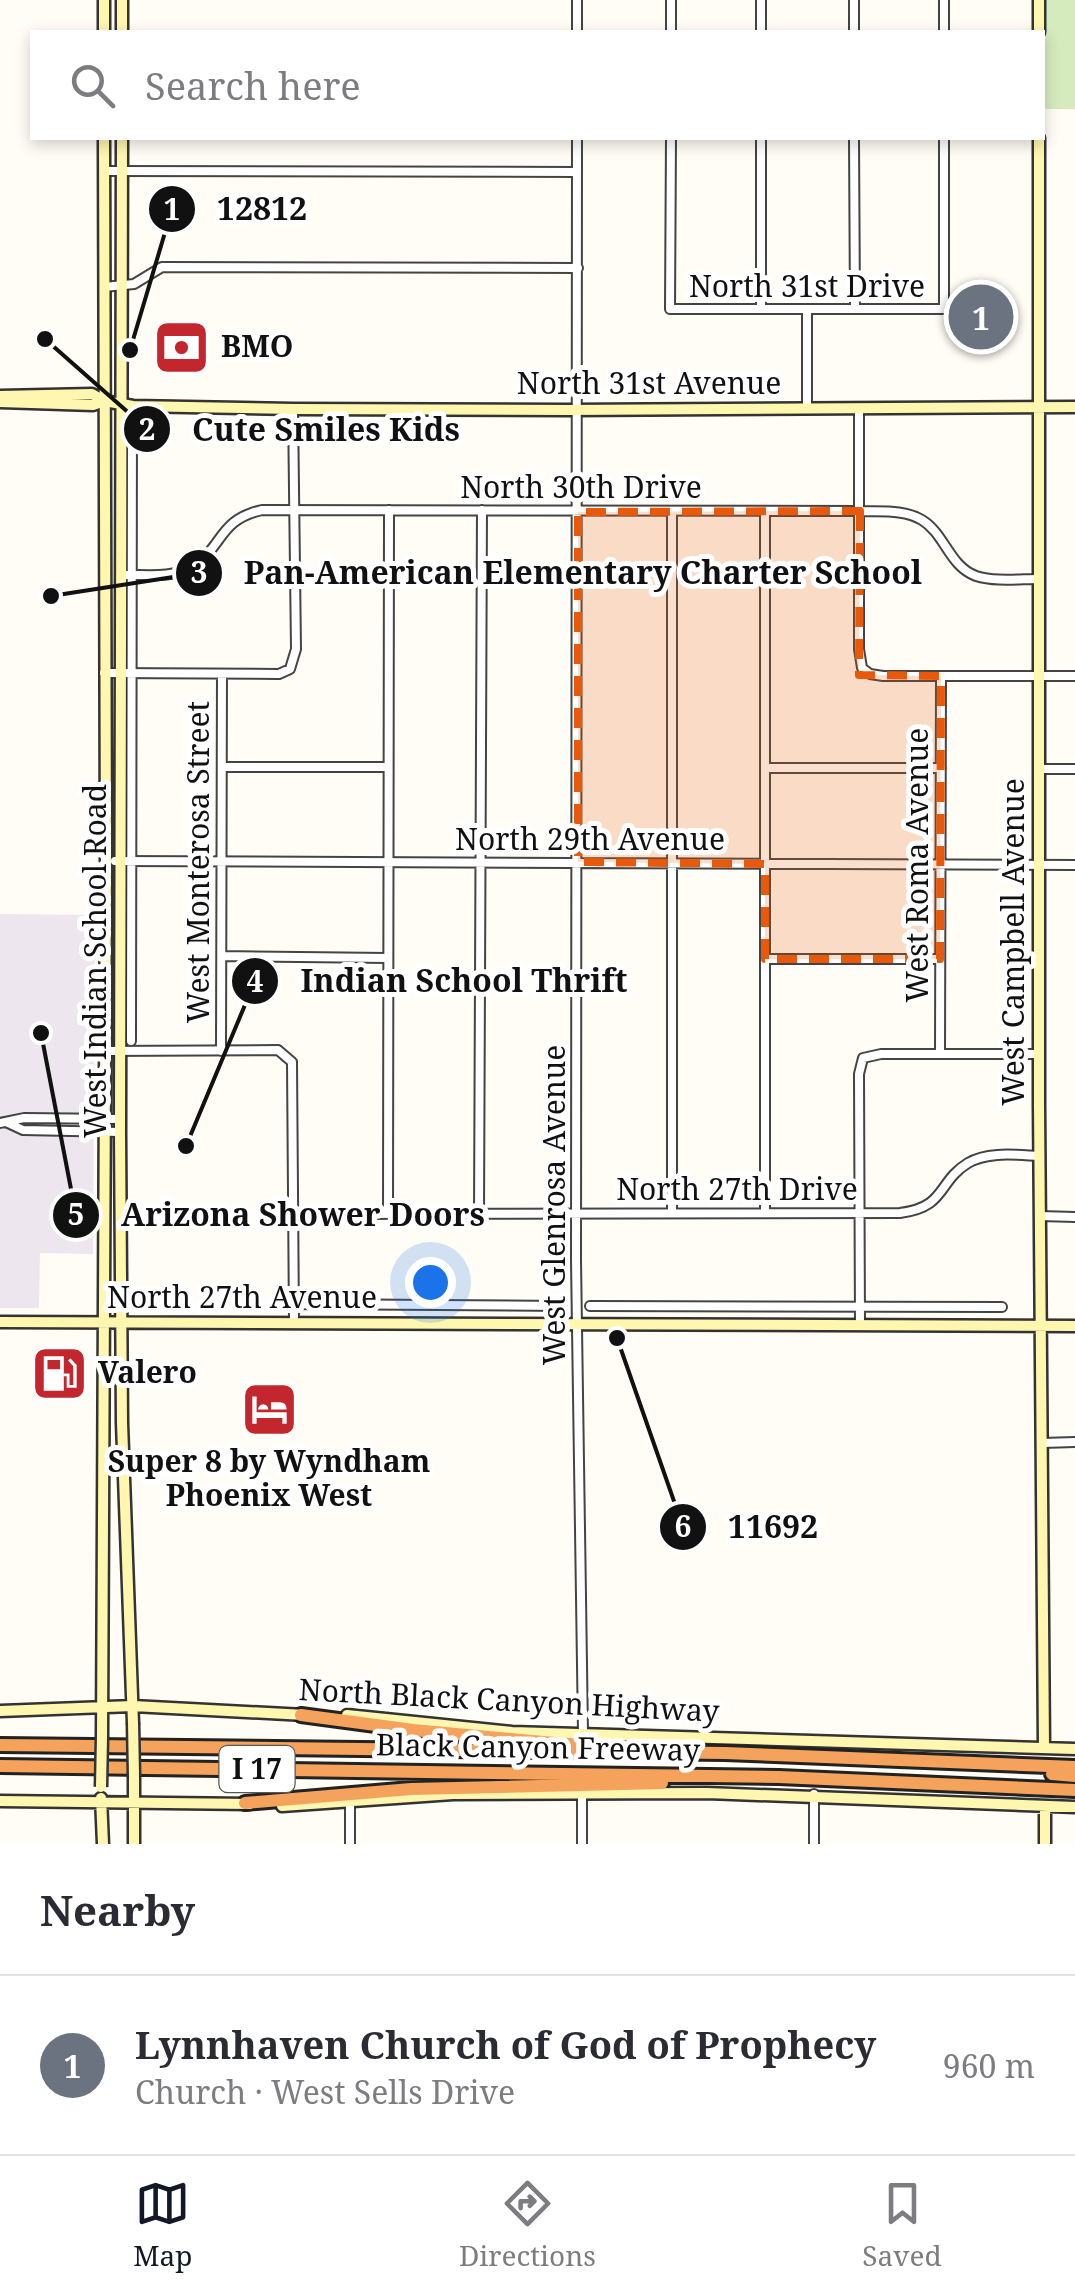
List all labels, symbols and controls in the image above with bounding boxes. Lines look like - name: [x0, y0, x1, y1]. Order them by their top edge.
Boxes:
- search box: [30, 30, 1045, 140]
- icon: search: [65, 58, 120, 113]
- text: Search here: [145, 59, 361, 111]
- callout: 12812: [147, 178, 327, 240]
- text: 12812: [217, 186, 307, 229]
- text: 1: [164, 188, 180, 229]
- street label: North 31st Drive: [689, 265, 925, 306]
- pin: 1: [948, 280, 1014, 354]
- bank icon: BMO: [152, 317, 212, 377]
- place label: BMO: [221, 325, 293, 366]
- street label: North 31st Avenue: [517, 362, 781, 403]
- callout: Cute Smiles Kids: [122, 398, 480, 460]
- text: Cute Smiles Kids: [192, 407, 460, 450]
- text: 2: [139, 408, 155, 449]
- street label: North 30th Drive: [460, 466, 702, 507]
- callout: Pan-American Elementary Charter School: [174, 542, 942, 604]
- text: Pan-American Elementary Charter School: [244, 550, 922, 593]
- text: 3: [191, 551, 207, 592]
- street label: West Monterosa Street: [177, 701, 218, 1023]
- street label: West Roma Avenue: [896, 728, 937, 1002]
- street label: West Campbell Avenue: [992, 778, 1033, 1106]
- street label: West Indian School Road: [74, 784, 115, 1138]
- street label: North 29th Avenue: [455, 818, 725, 859]
- callout: Indian School Thrift: [230, 950, 647, 1012]
- text: Indian School Thrift: [301, 958, 627, 1001]
- text: 4: [247, 960, 264, 1001]
- street label: West Glenrosa Avenue: [533, 1045, 574, 1365]
- street label: North 27th Drive: [616, 1168, 858, 1209]
- callout: Arizona Shower Doors: [51, 1184, 505, 1246]
- text: Arizona Shower Doors: [121, 1192, 485, 1235]
- text: 5: [68, 1193, 84, 1234]
- your location: [405, 1257, 456, 1308]
- street label: North 27th Avenue: [107, 1276, 377, 1317]
- fuel station icon: Valero: [29, 1343, 89, 1403]
- place label: Valero: [98, 1351, 197, 1392]
- hotel icon: Super 8 by Wyndham Phoenix West: [239, 1379, 299, 1439]
- place label: Super 8 by Wyndham Phoenix West: [108, 1440, 430, 1515]
- callout: 11692: [658, 1496, 838, 1558]
- text: 11692: [728, 1504, 818, 1547]
- text: 6: [675, 1505, 691, 1546]
- street label: North Black Canyon Highway: [298, 1668, 720, 1731]
- street label: Black Canyon Freeway: [375, 1723, 701, 1770]
- road number: I 17: [220, 1746, 294, 1792]
- text: Nearby: [40, 1881, 195, 1938]
- text: Lynnhaven Church of God of Prophecy: [135, 2018, 876, 2070]
- text: 1: [63, 2044, 82, 2087]
- text: 960 m: [943, 2044, 1035, 2087]
- text: Church · West Sells Drive: [135, 2070, 515, 2113]
- tab: Map: [133, 2176, 192, 2274]
- tab: Directions: [459, 2176, 596, 2274]
- tab: Saved: [862, 2176, 942, 2274]

